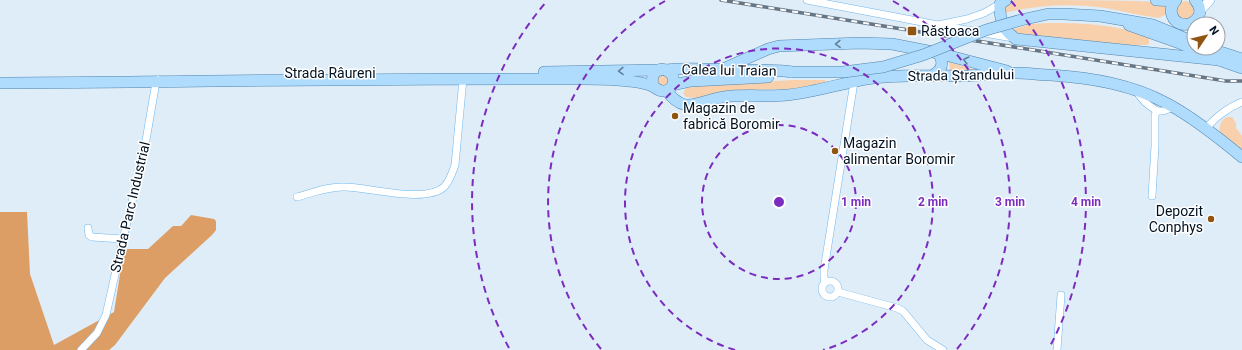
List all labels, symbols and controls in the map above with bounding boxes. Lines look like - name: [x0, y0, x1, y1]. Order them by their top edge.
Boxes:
- north arrow: [1186, 16, 1226, 56]
- place label: Răstoaca: [921, 23, 979, 39]
- text: N: [1206, 24, 1221, 38]
- marker: Răstoaca: [906, 25, 918, 37]
- one-way arrow: [835, 39, 841, 48]
- one-way arrow: [963, 57, 970, 65]
- street label: Calea lui Traian: [681, 61, 777, 79]
- street label: Strada Râureni: [284, 65, 376, 81]
- one-way arrow: [618, 66, 624, 75]
- street label: Strada Ștrandului: [907, 66, 1015, 85]
- place label: Magazin de fabrică Boromir: [683, 100, 780, 132]
- marker: Magazin de fabrică Boromir: [670, 111, 680, 121]
- place label: Magazin alimentar Boromir: [843, 135, 955, 167]
- street label: Strada Parc Industrial: [107, 140, 153, 274]
- marker: Magazin alimentar Boromir: [830, 146, 840, 156]
- centre of rings: [772, 195, 786, 209]
- text: 1 min: [841, 195, 871, 209]
- text: 2 min: [918, 195, 948, 209]
- text: 3 min: [995, 195, 1025, 209]
- text: 4 min: [1071, 195, 1101, 209]
- place label: Depozit Conphys: [1149, 203, 1203, 235]
- marker: Depozit Conphys: [1206, 214, 1216, 224]

